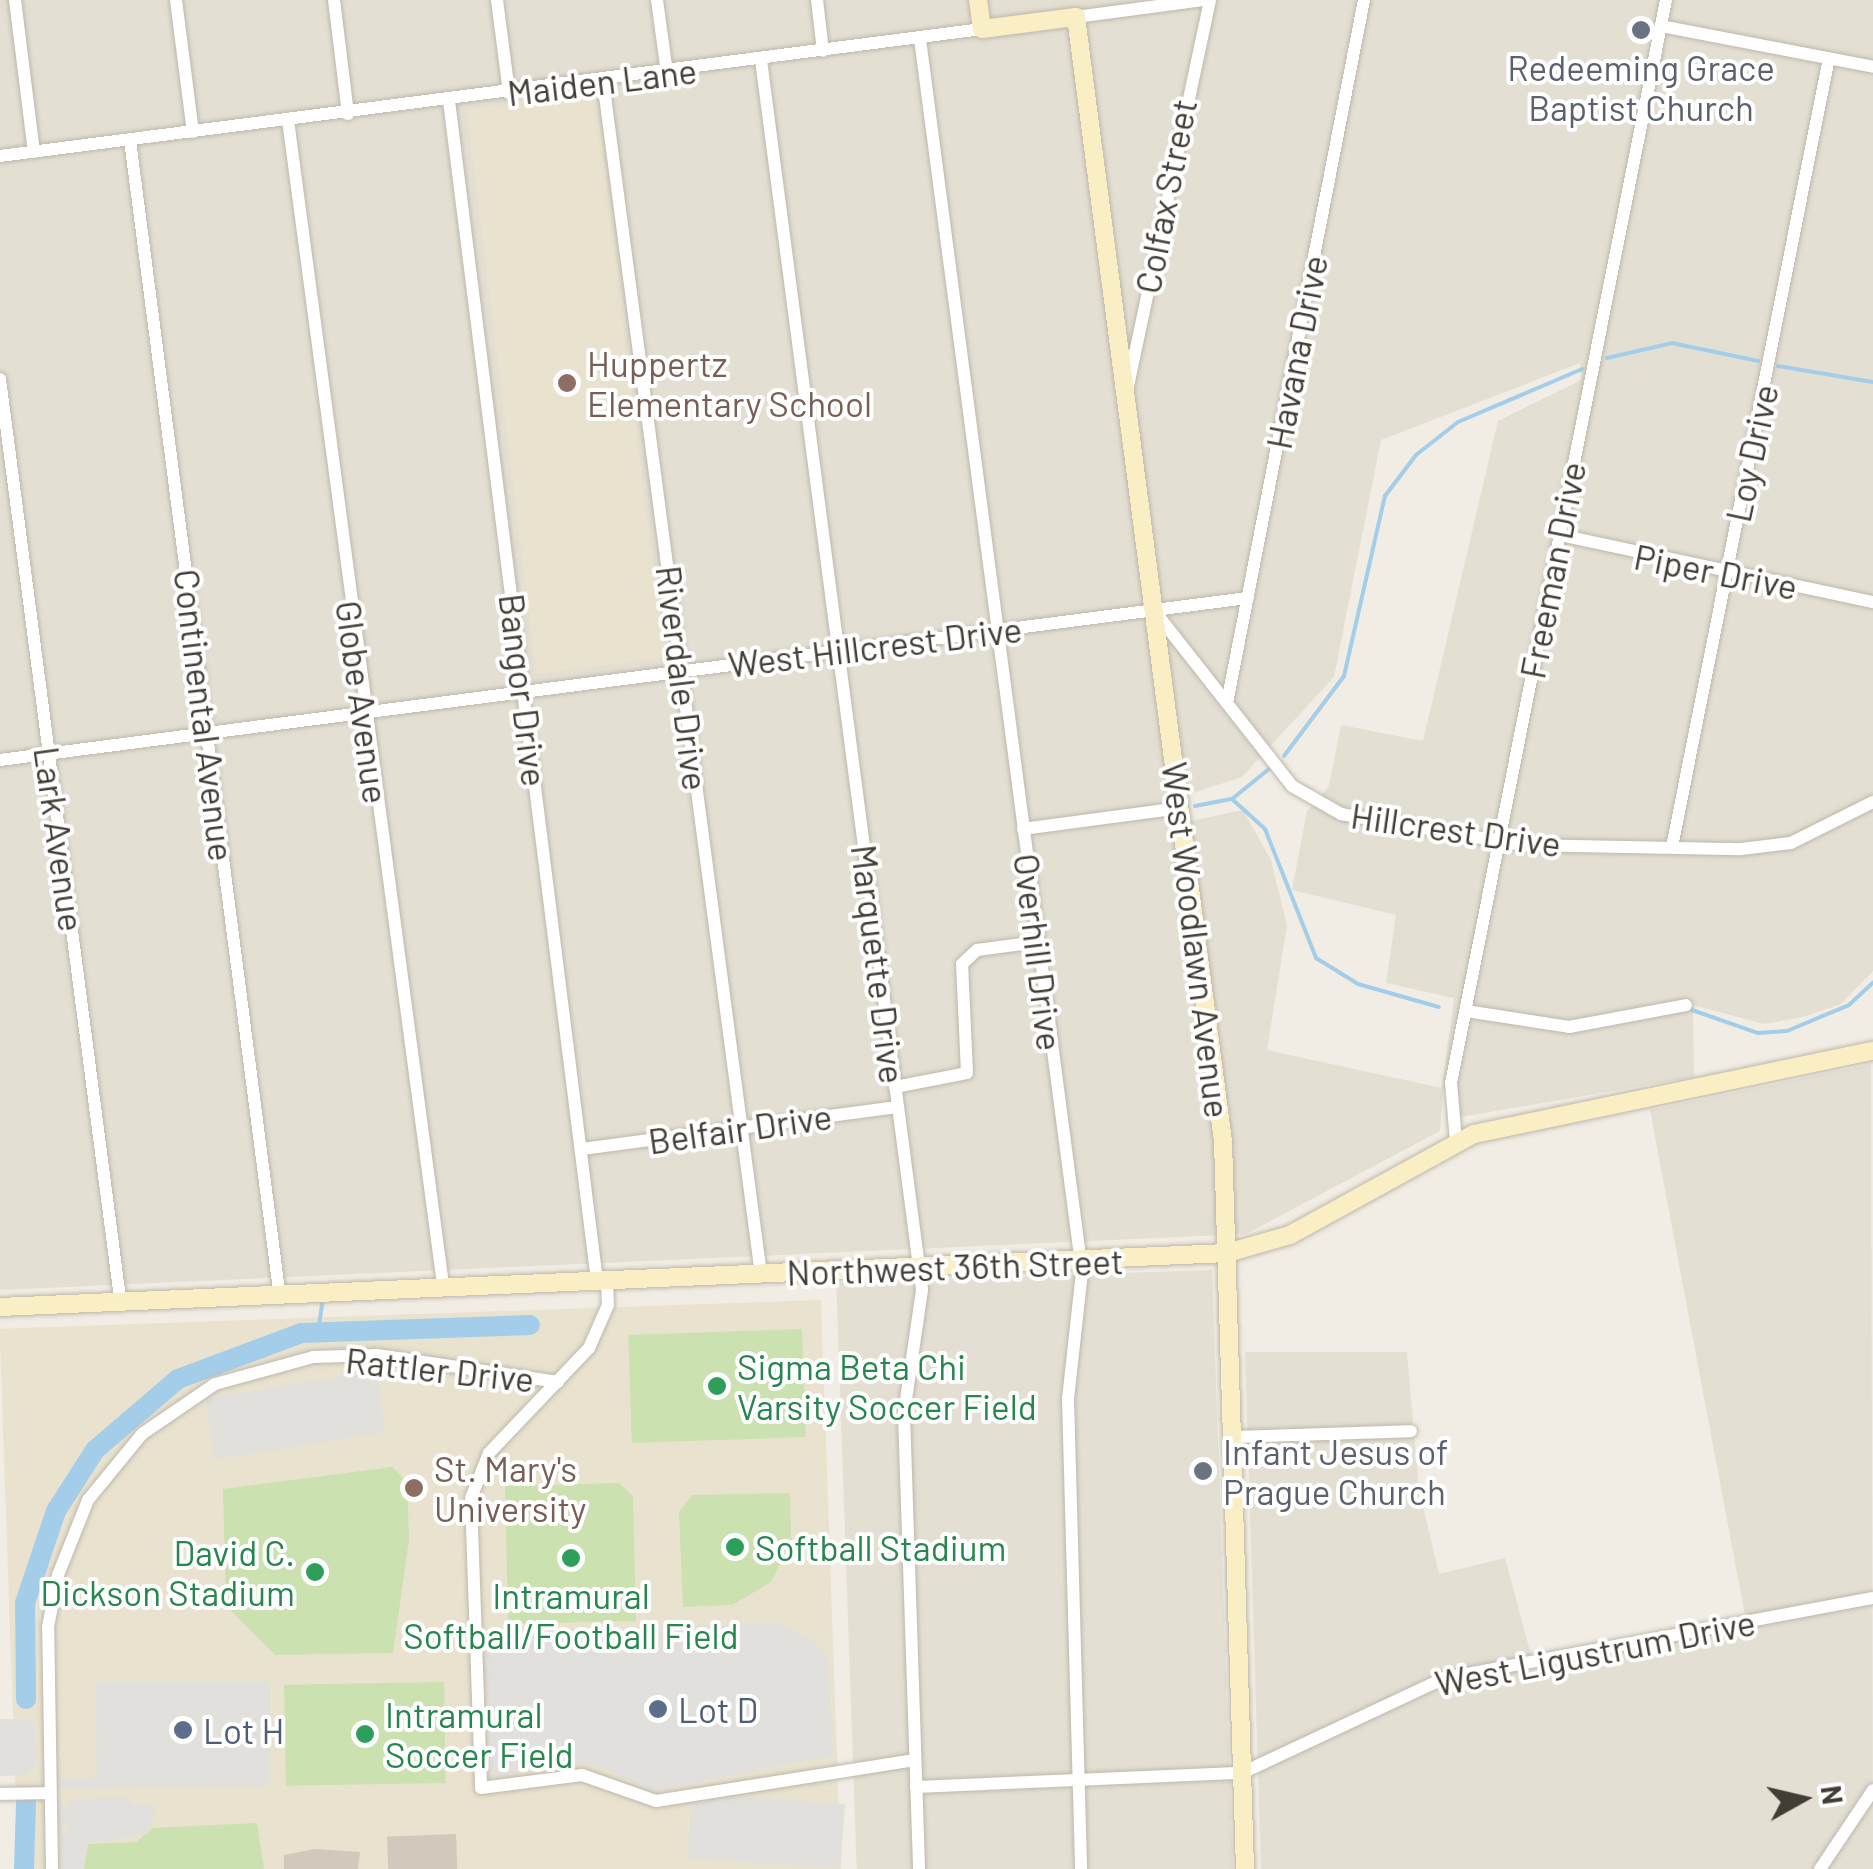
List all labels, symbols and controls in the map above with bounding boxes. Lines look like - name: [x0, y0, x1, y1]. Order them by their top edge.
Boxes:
- marker: Redeeming Grace Baptist Church: [1630, 19, 1652, 41]
- place label: Redeeming Grace Baptist Church: [1507, 46, 1775, 128]
- street label: Maiden Lane: [505, 49, 699, 113]
- street label: Colfax Street: [1126, 95, 1204, 297]
- street label: Havana Drive: [1257, 252, 1335, 452]
- place label: Huppertz Elementary School: [587, 342, 872, 424]
- marker: Huppertz Elementary School: [556, 372, 578, 394]
- street label: Loy Drive: [1716, 380, 1786, 526]
- street label: Freeman Drive: [1510, 458, 1594, 682]
- street label: Piper Drive: [1631, 535, 1801, 607]
- street label: Riverdale Drive: [648, 563, 718, 793]
- street label: Continental Avenue: [166, 567, 244, 863]
- street label: Bangor Drive: [491, 591, 557, 789]
- street label: Globe Avenue: [328, 598, 398, 806]
- street label: West Hillcrest Drive: [726, 607, 1024, 685]
- street label: Lark Avenue: [26, 744, 94, 934]
- street label: West Woodlawn Avenue: [1154, 760, 1240, 1120]
- street label: Hillcrest Drive: [1348, 793, 1564, 865]
- street label: Marquette Drive: [844, 842, 914, 1086]
- street label: Overhill Drive: [1006, 851, 1072, 1053]
- street label: Belfair Drive: [645, 1094, 835, 1162]
- street label: Northwest 36th Street: [786, 1239, 1124, 1293]
- street label: Rattler Drive: [344, 1338, 536, 1400]
- place label: Sigma Beta Chi Varsity Soccer Field: [737, 1345, 1037, 1427]
- marker: Sigma Beta Chi Varsity Soccer Field: [706, 1375, 728, 1397]
- place label: Infant Jesus of Prague Church: [1223, 1430, 1449, 1512]
- place label: St. Mary's University: [434, 1447, 586, 1529]
- marker: Infant Jesus of Prague Church: [1192, 1460, 1214, 1482]
- marker: St. Mary's University: [403, 1477, 425, 1499]
- place label: Softball Stadium: [755, 1526, 1006, 1568]
- place label: David C. Dickson Stadium: [40, 1531, 295, 1613]
- marker: Softball Stadium: [724, 1536, 746, 1558]
- marker: Intramural Softball/Football Field: [560, 1547, 582, 1569]
- marker: David C. Dickson Stadium: [304, 1561, 326, 1583]
- place label: Intramural Softball/Football Field: [403, 1574, 739, 1656]
- street label: West Ligustrum Drive: [1431, 1600, 1759, 1704]
- place label: Lot D: [678, 1688, 758, 1730]
- place label: Intramural Soccer Field: [385, 1693, 574, 1775]
- marker: Lot D: [647, 1698, 669, 1720]
- place label: Lot H: [203, 1709, 284, 1751]
- marker: Lot H: [172, 1719, 194, 1741]
- marker: Intramural Soccer Field: [354, 1723, 376, 1745]
- north arrow: [1753, 1749, 1853, 1849]
- text: N: [1815, 1783, 1851, 1806]

